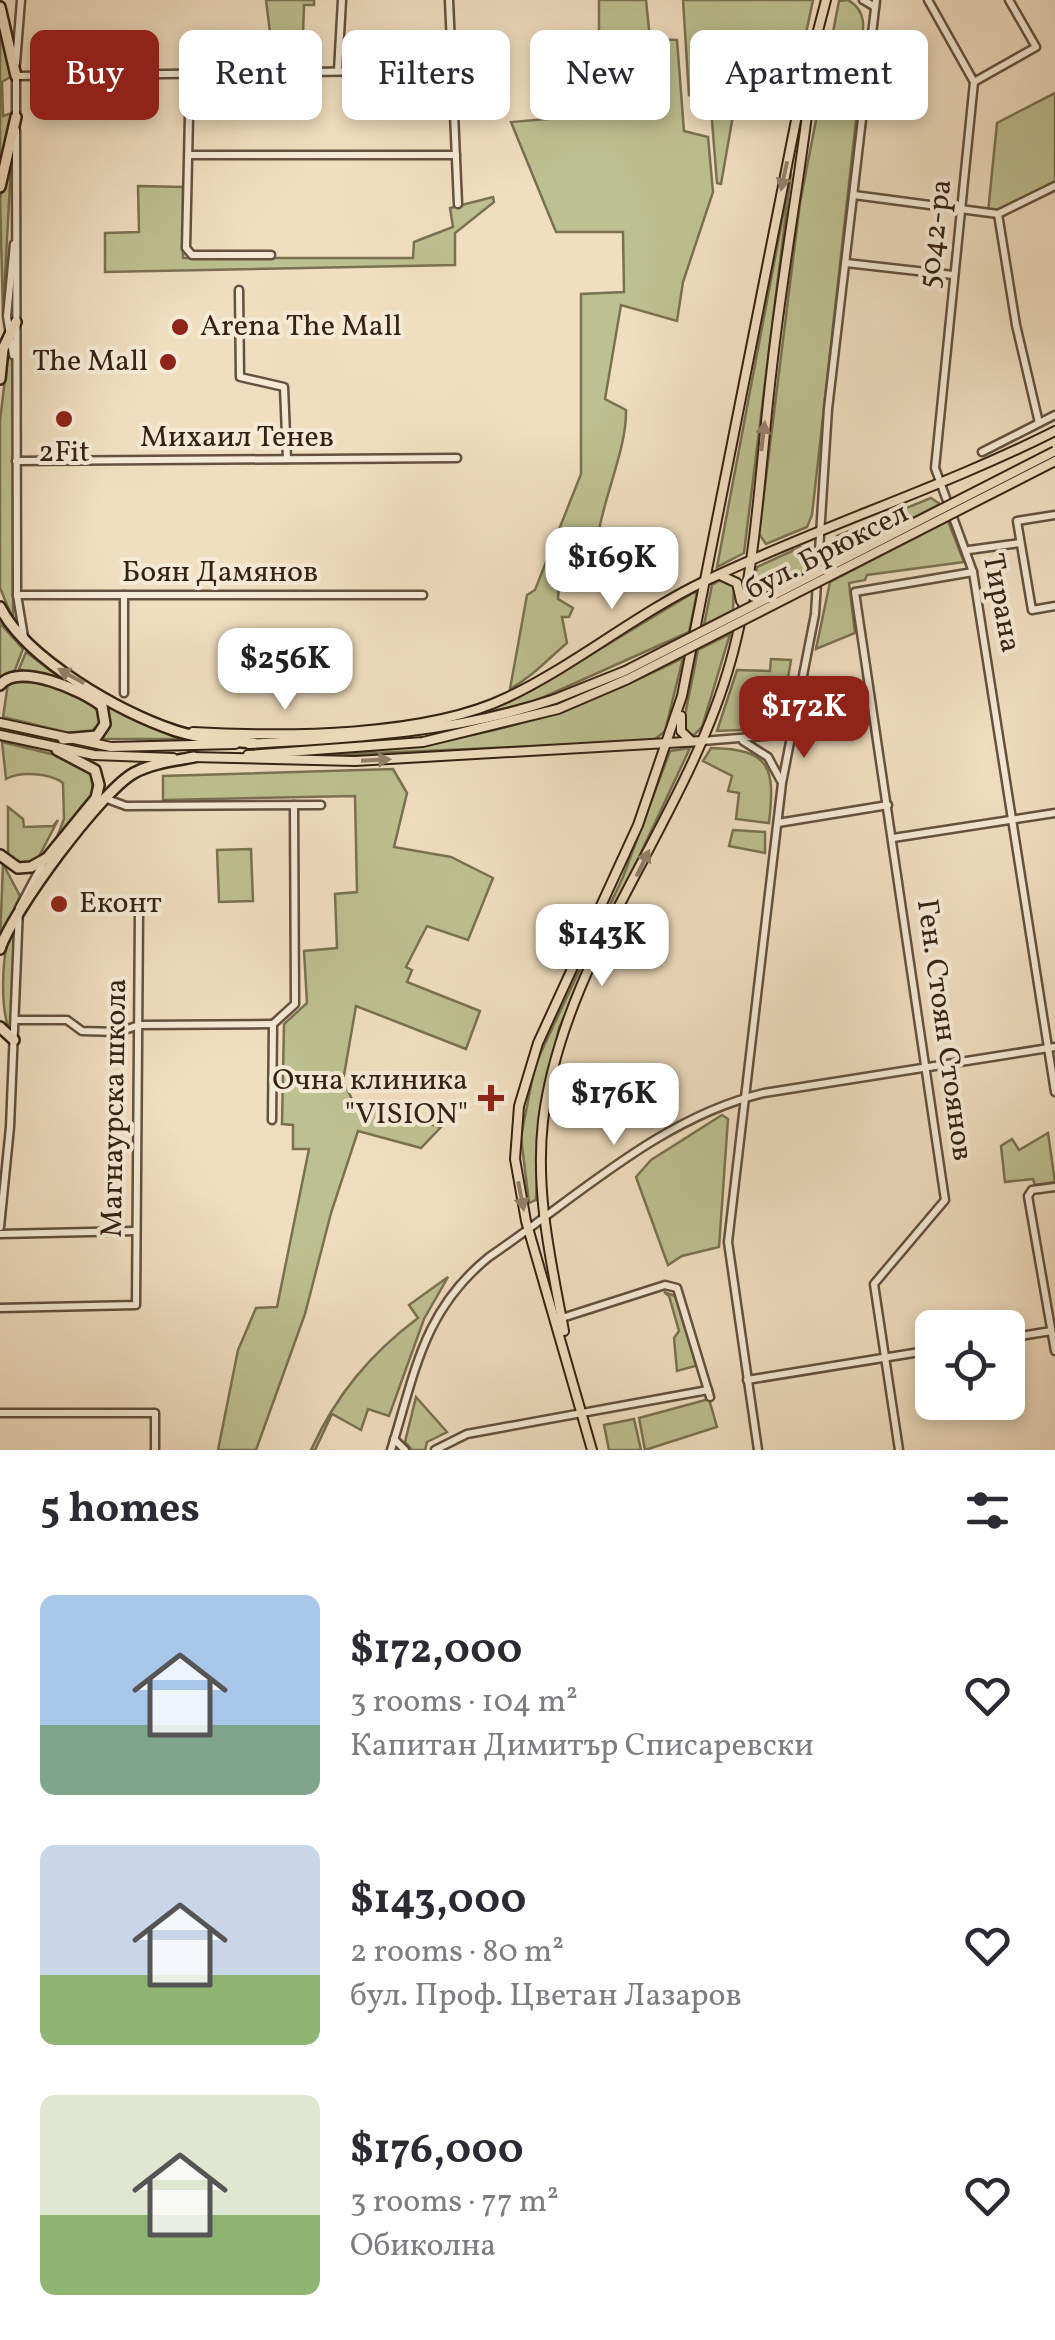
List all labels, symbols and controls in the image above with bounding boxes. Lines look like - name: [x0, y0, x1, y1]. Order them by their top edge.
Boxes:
- chip: Buy: [30, 30, 159, 120]
- chip: Rent: [179, 30, 322, 120]
- chip: Filters: [342, 30, 510, 120]
- chip: New: [530, 30, 670, 120]
- chip: Apartment: [690, 30, 928, 120]
- one-way arrow: [775, 161, 791, 192]
- street label: 5042-ра: [908, 177, 964, 291]
- place label: Arena The Mall: [200, 306, 402, 348]
- marker: Arena The Mall: [169, 316, 191, 338]
- place label: The Mall: [32, 341, 148, 383]
- marker: The Mall: [157, 351, 179, 373]
- marker: 2Fit: [53, 408, 75, 430]
- street label: Михаил Тенев: [140, 417, 334, 459]
- one-way arrow: [755, 420, 771, 452]
- place label: 2Fit: [38, 432, 90, 474]
- street label: бул. Брюксел: [738, 493, 916, 611]
- pin: $169K: [542, 527, 682, 612]
- text: $169K: [567, 537, 657, 581]
- street label: Тирана: [971, 550, 1031, 656]
- street label: Боян Дамянов: [122, 552, 318, 594]
- pin: $256K: [215, 628, 355, 713]
- text: $256K: [240, 638, 330, 682]
- one-way arrow: [57, 667, 85, 685]
- pin: $172K: [734, 676, 874, 761]
- text: $172K: [761, 686, 847, 730]
- one-way arrow: [361, 752, 393, 768]
- one-way arrow: [634, 848, 651, 877]
- place label: Еконт: [79, 883, 162, 925]
- marker: Еконт: [48, 893, 70, 915]
- street label: Ген. Стоян Стоянов: [905, 896, 983, 1164]
- pin: $143K: [532, 904, 672, 989]
- text: $143K: [558, 914, 646, 958]
- street label: Магнаурска школа: [92, 978, 138, 1238]
- place label: Очна клиника "VISION": [272, 1060, 468, 1136]
- pin: $176K: [544, 1063, 684, 1148]
- text: $176K: [571, 1073, 657, 1117]
- marker: Очна клиника "VISION": [478, 1085, 504, 1111]
- one-way arrow: [514, 1181, 529, 1212]
- map controls: [915, 1310, 1025, 1420]
- button: locate: [915, 1310, 1025, 1420]
- text: 5 homes: [40, 1481, 200, 1540]
- icon: filters: [960, 1483, 1015, 1538]
- text: $172,000: [350, 1622, 522, 1681]
- icon: home: [120, 1635, 240, 1755]
- icon: heart: [960, 1668, 1015, 1723]
- text: 3 rooms · 104 m²: [350, 1681, 578, 1725]
- text: Капитан Димитър Списаревски: [350, 1725, 814, 1769]
- text: $143,000: [350, 1872, 526, 1931]
- icon: home: [120, 1885, 240, 2005]
- icon: heart: [960, 1918, 1015, 1973]
- text: 2 rooms · 80 m²: [350, 1931, 564, 1975]
- text: бул. Проф. Цветан Лазаров: [350, 1975, 742, 2019]
- text: $176,000: [350, 2122, 524, 2181]
- icon: home: [120, 2135, 240, 2255]
- icon: heart: [960, 2168, 1015, 2223]
- text: 3 rooms · 77 m²: [350, 2181, 559, 2225]
- text: Обиколна: [350, 2225, 496, 2269]

